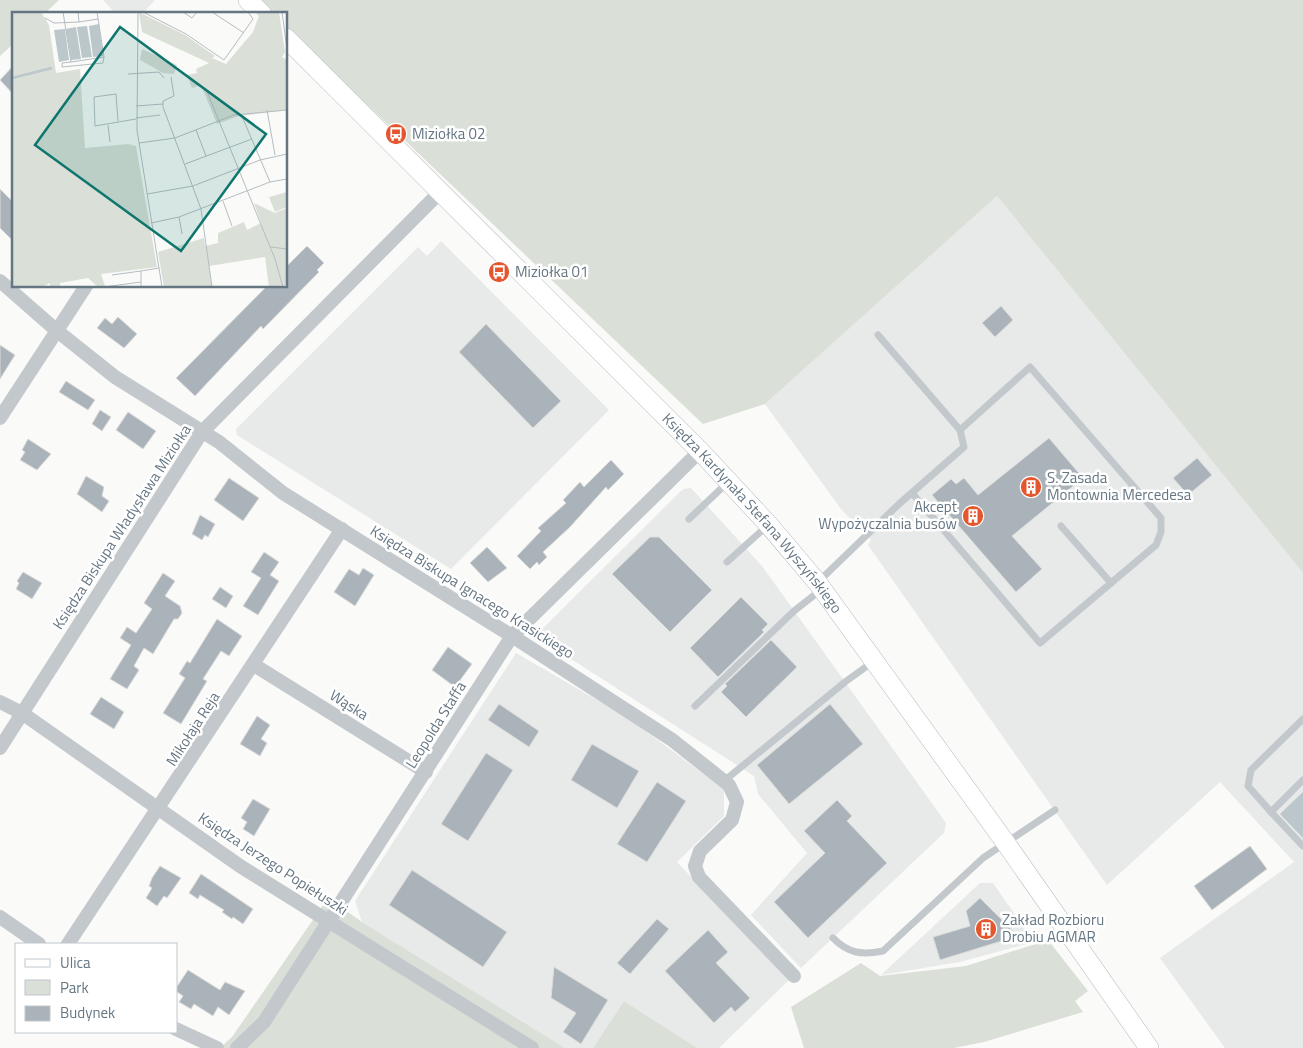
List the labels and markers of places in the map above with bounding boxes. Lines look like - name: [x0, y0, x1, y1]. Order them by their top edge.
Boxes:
- bus stop icon: Miziołka 02: [384, 122, 408, 146]
- place label: Miziołka 02: [412, 122, 485, 145]
- bus stop icon: Miziołka 01: [487, 260, 511, 284]
- place label: Miziołka 01: [515, 260, 588, 283]
- place label: S. Zasada Montownia Mercedesa: [1047, 466, 1192, 506]
- building icon: S. Zasada Montownia Mercedesa: [1019, 475, 1043, 499]
- place label: Akcept Wypożyczalnia busów: [818, 495, 958, 535]
- building icon: Akcept Wypożyczalnia busów: [961, 504, 985, 528]
- place label: Zakład Rozbioru Drobiu AGMAR: [1002, 908, 1104, 948]
- building icon: Zakład Rozbioru Drobiu AGMAR: [974, 917, 998, 941]

